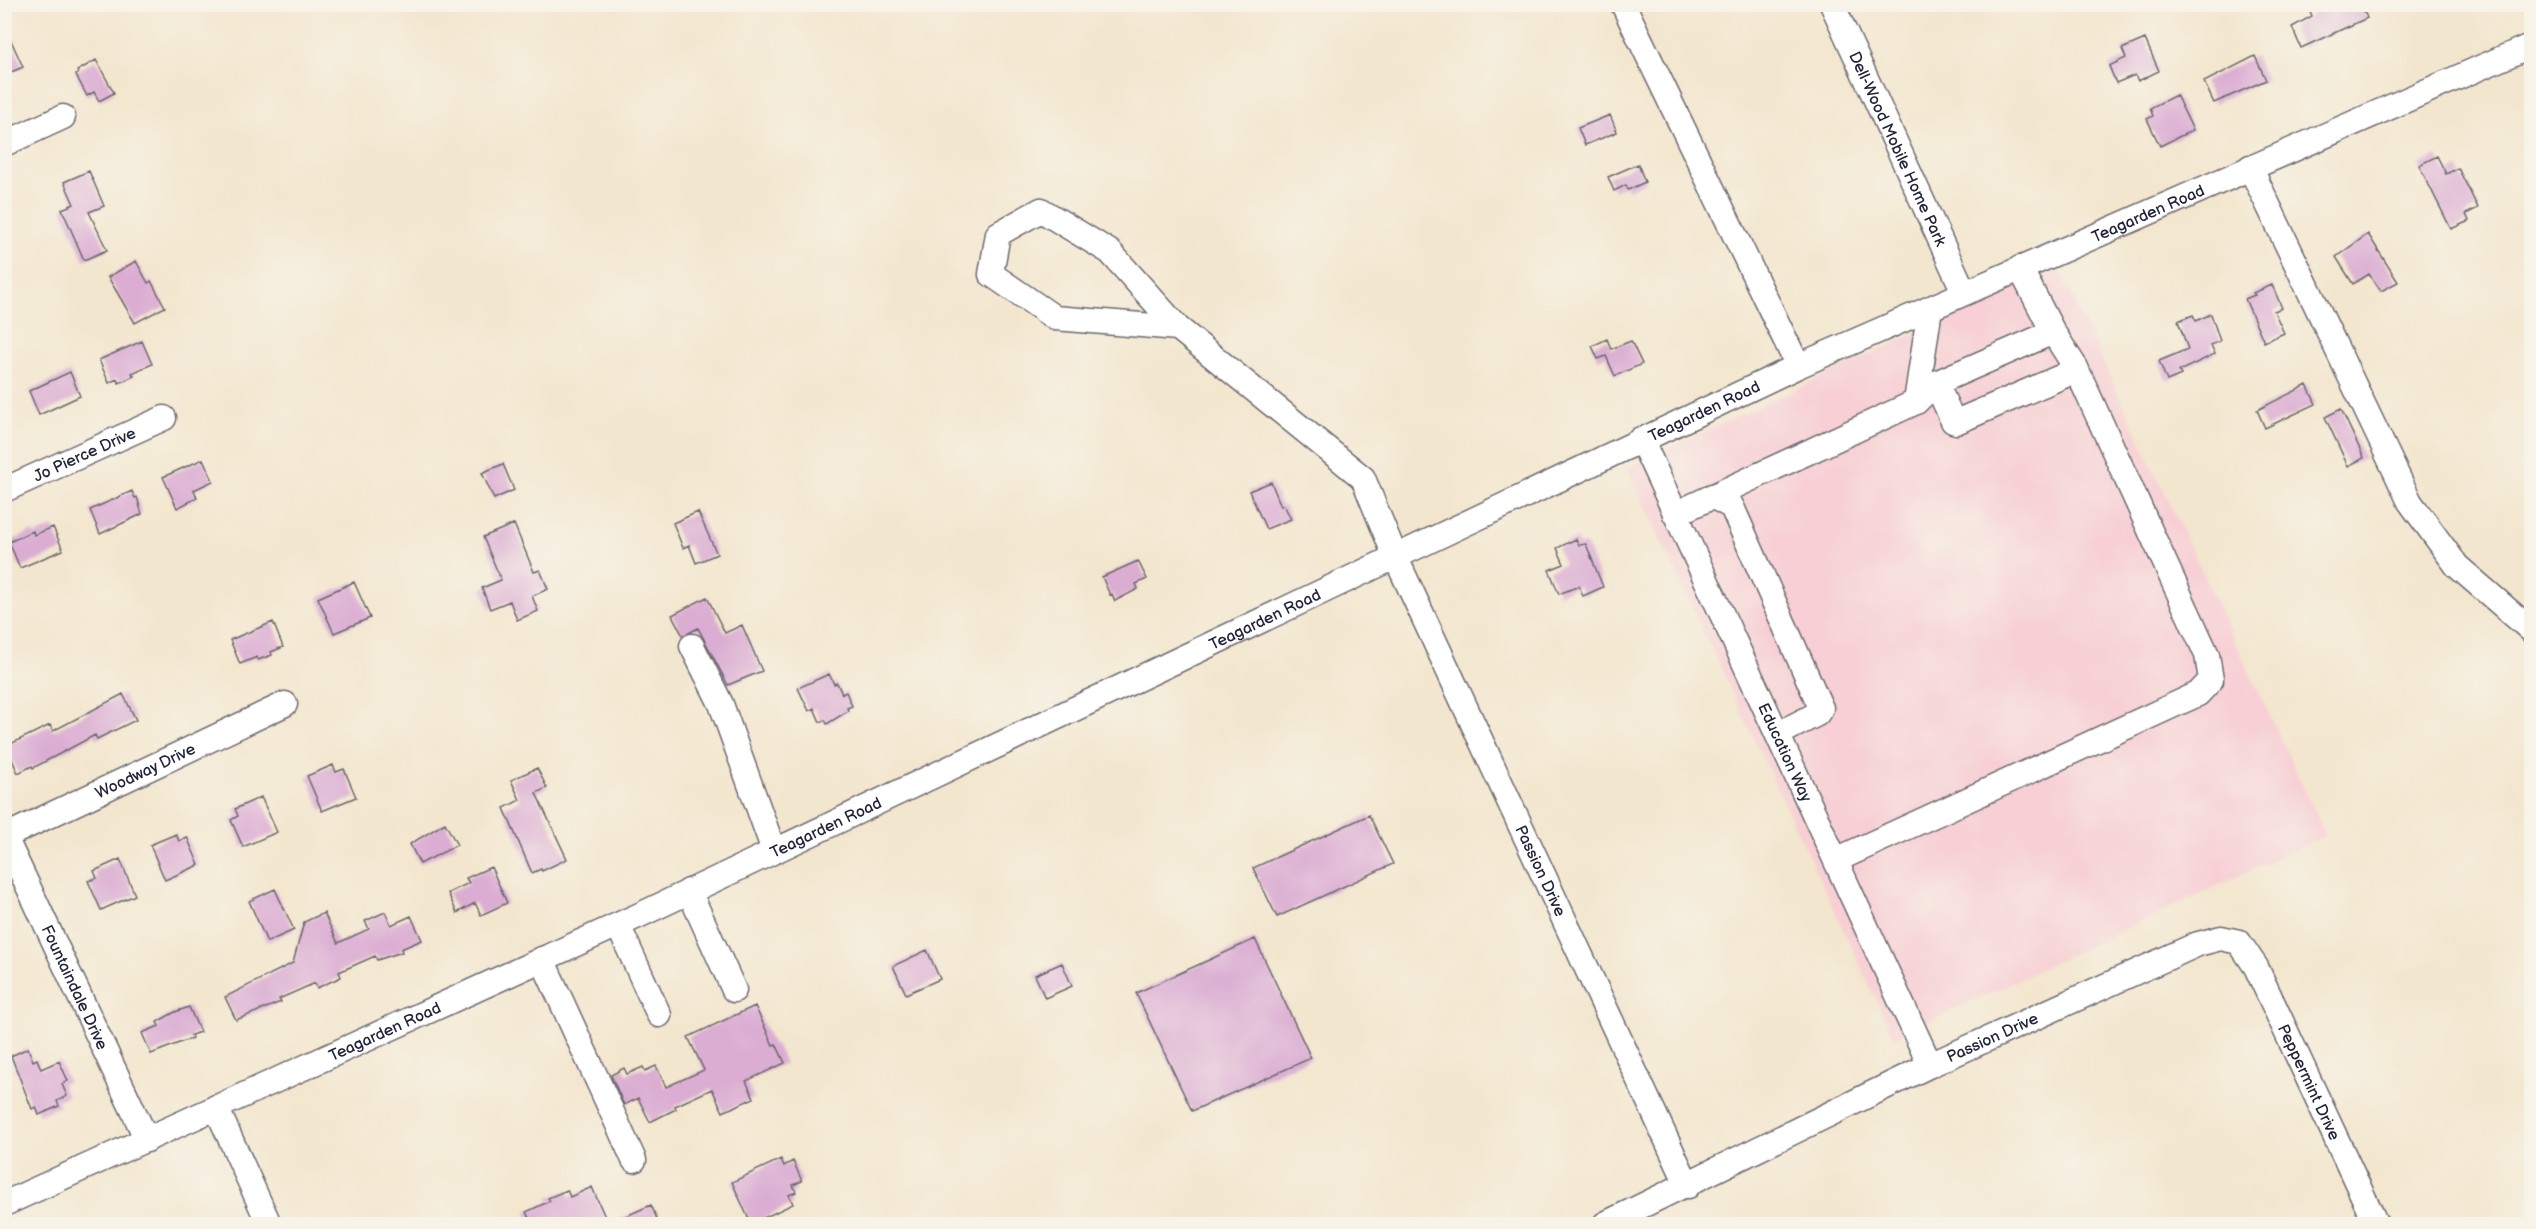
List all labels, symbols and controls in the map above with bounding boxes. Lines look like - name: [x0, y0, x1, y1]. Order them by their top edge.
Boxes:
- street label: Dell-Wood Mobile Home Park: [1844, 49, 1950, 250]
- street label: Teagarden Road: [2089, 181, 2208, 247]
- street label: Teagarden Road: [1646, 377, 1763, 446]
- street label: Jo Pierce Drive: [31, 424, 139, 487]
- street label: Teagarden Road: [1207, 586, 1324, 655]
- street label: Education Way: [1753, 700, 1816, 806]
- street label: Woodway Drive: [93, 740, 199, 803]
- street label: Teagarden Road: [767, 794, 885, 863]
- street label: Passion Drive: [1511, 823, 1569, 920]
- street label: Fountaindale Drive: [37, 922, 112, 1054]
- street label: Teagarden Road: [326, 999, 444, 1066]
- street label: Passion Drive: [1944, 1009, 2042, 1067]
- street label: Peppermint Drive: [2273, 1021, 2344, 1144]

